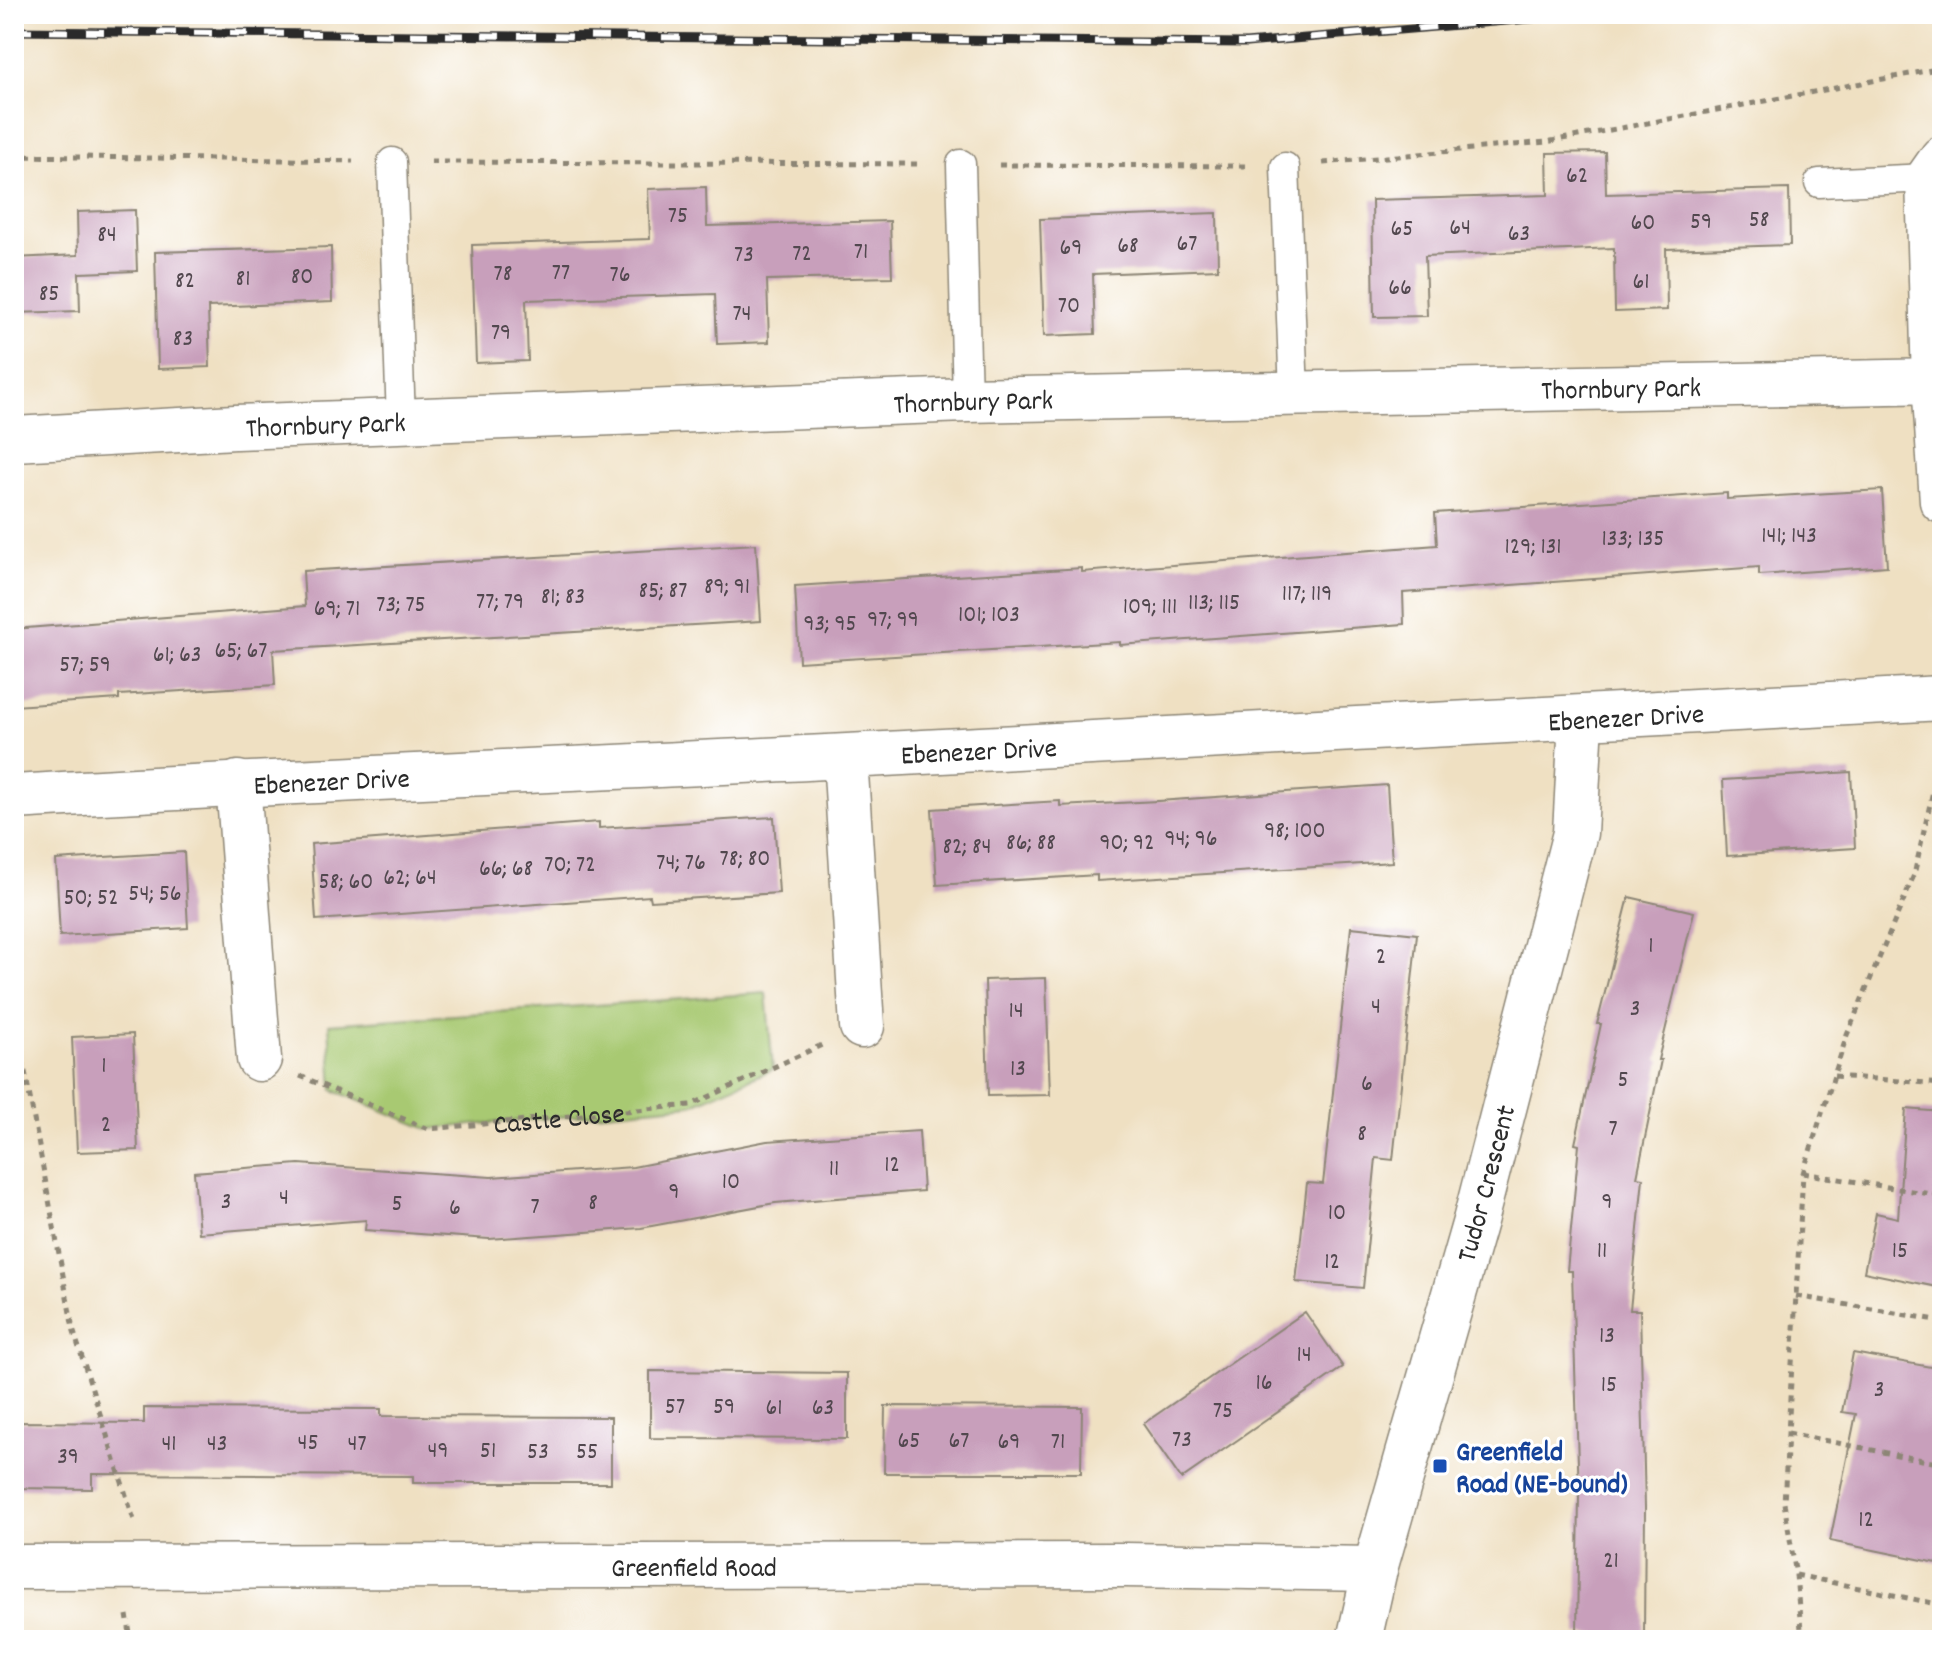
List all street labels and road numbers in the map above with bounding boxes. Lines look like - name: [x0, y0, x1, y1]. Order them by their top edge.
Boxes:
- street label: Thornbury Park: [1541, 371, 1701, 414]
- street label: Thornbury Park: [893, 383, 1054, 428]
- street label: Thornbury Park: [245, 406, 406, 452]
- street label: Ebenezer Drive: [1547, 697, 1705, 746]
- street label: Ebenezer Drive: [900, 731, 1058, 778]
- street label: Ebenezer Drive: [253, 761, 411, 809]
- street label: Castle Close: [492, 1096, 627, 1148]
- street label: Tudor Crescent: [1449, 1101, 1529, 1268]
- street label: Greenfield Road: [611, 1551, 777, 1591]

